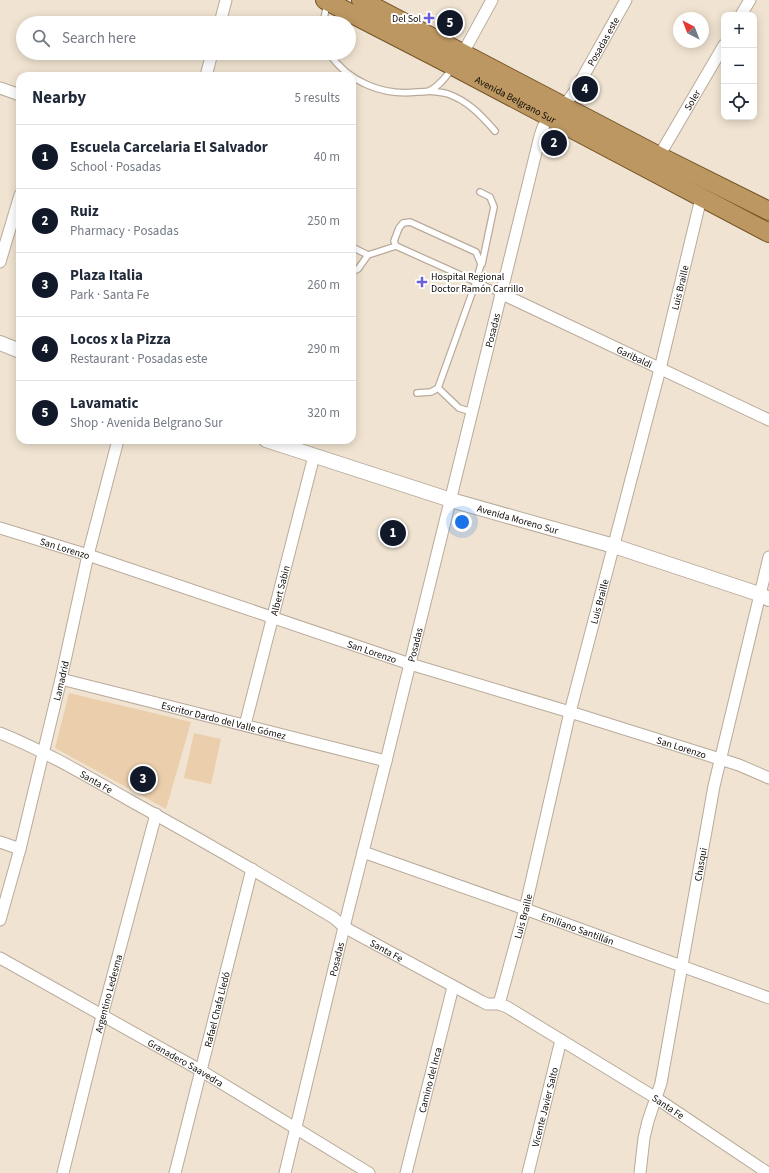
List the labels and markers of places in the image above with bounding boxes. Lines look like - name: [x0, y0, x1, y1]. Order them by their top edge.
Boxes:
- pin: 5: [437, 8, 463, 38]
- place label: Del Sol: [392, 12, 421, 26]
- marker: Del Sol: [424, 13, 434, 23]
- pin: 4: [572, 74, 598, 104]
- pin: 2: [541, 128, 567, 158]
- place label: Hospital Regional Doctor Ramón Carrillo: [431, 270, 524, 296]
- marker: Hospital Regional Doctor Ramón Carrillo: [416, 276, 428, 288]
- pin: 1: [380, 518, 406, 548]
- pin: 3: [130, 764, 156, 794]

